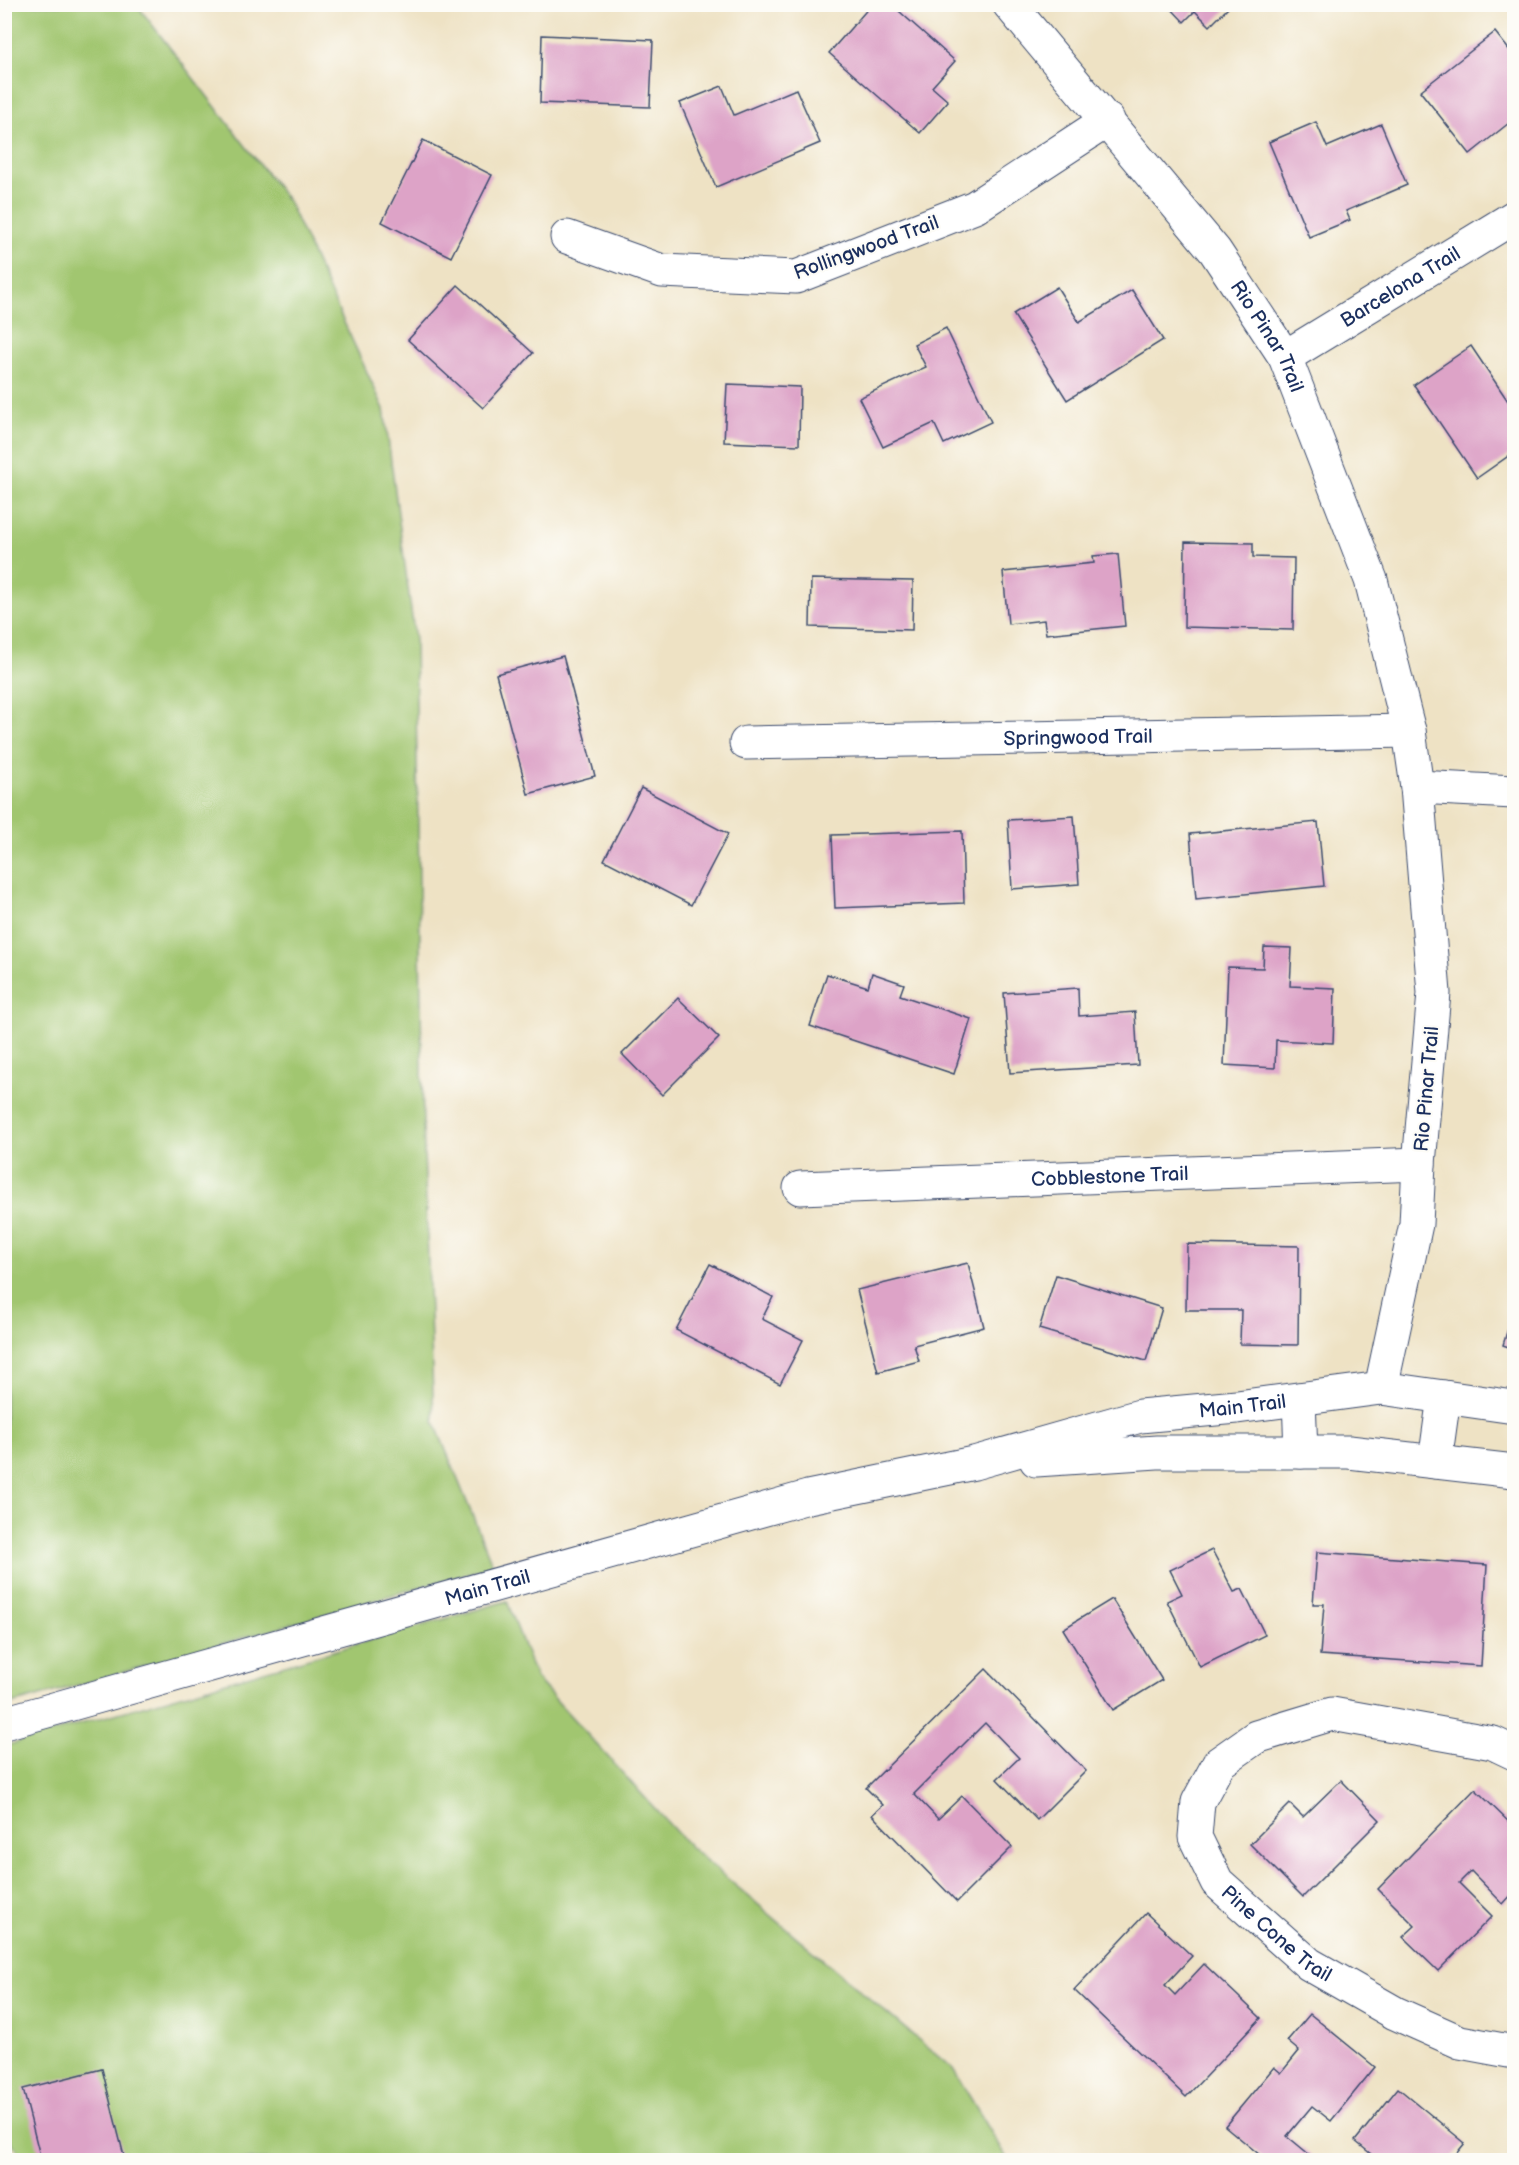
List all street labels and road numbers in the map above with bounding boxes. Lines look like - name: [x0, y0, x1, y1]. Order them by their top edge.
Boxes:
- street label: Rollingwood Trail: [791, 211, 942, 285]
- street label: Barcelona Trail: [1336, 242, 1465, 333]
- street label: Rio Pinar Trail: [1225, 276, 1308, 396]
- street label: Springwood Trail: [1003, 725, 1153, 751]
- street label: Rio Pinar Trail: [1410, 1025, 1444, 1153]
- street label: Cobblestone Trail: [1031, 1162, 1189, 1192]
- street label: Main Trail: [1198, 1390, 1288, 1423]
- street label: Main Trail: [442, 1565, 533, 1612]
- street label: Pine Cone Trail: [1216, 1881, 1336, 1988]

